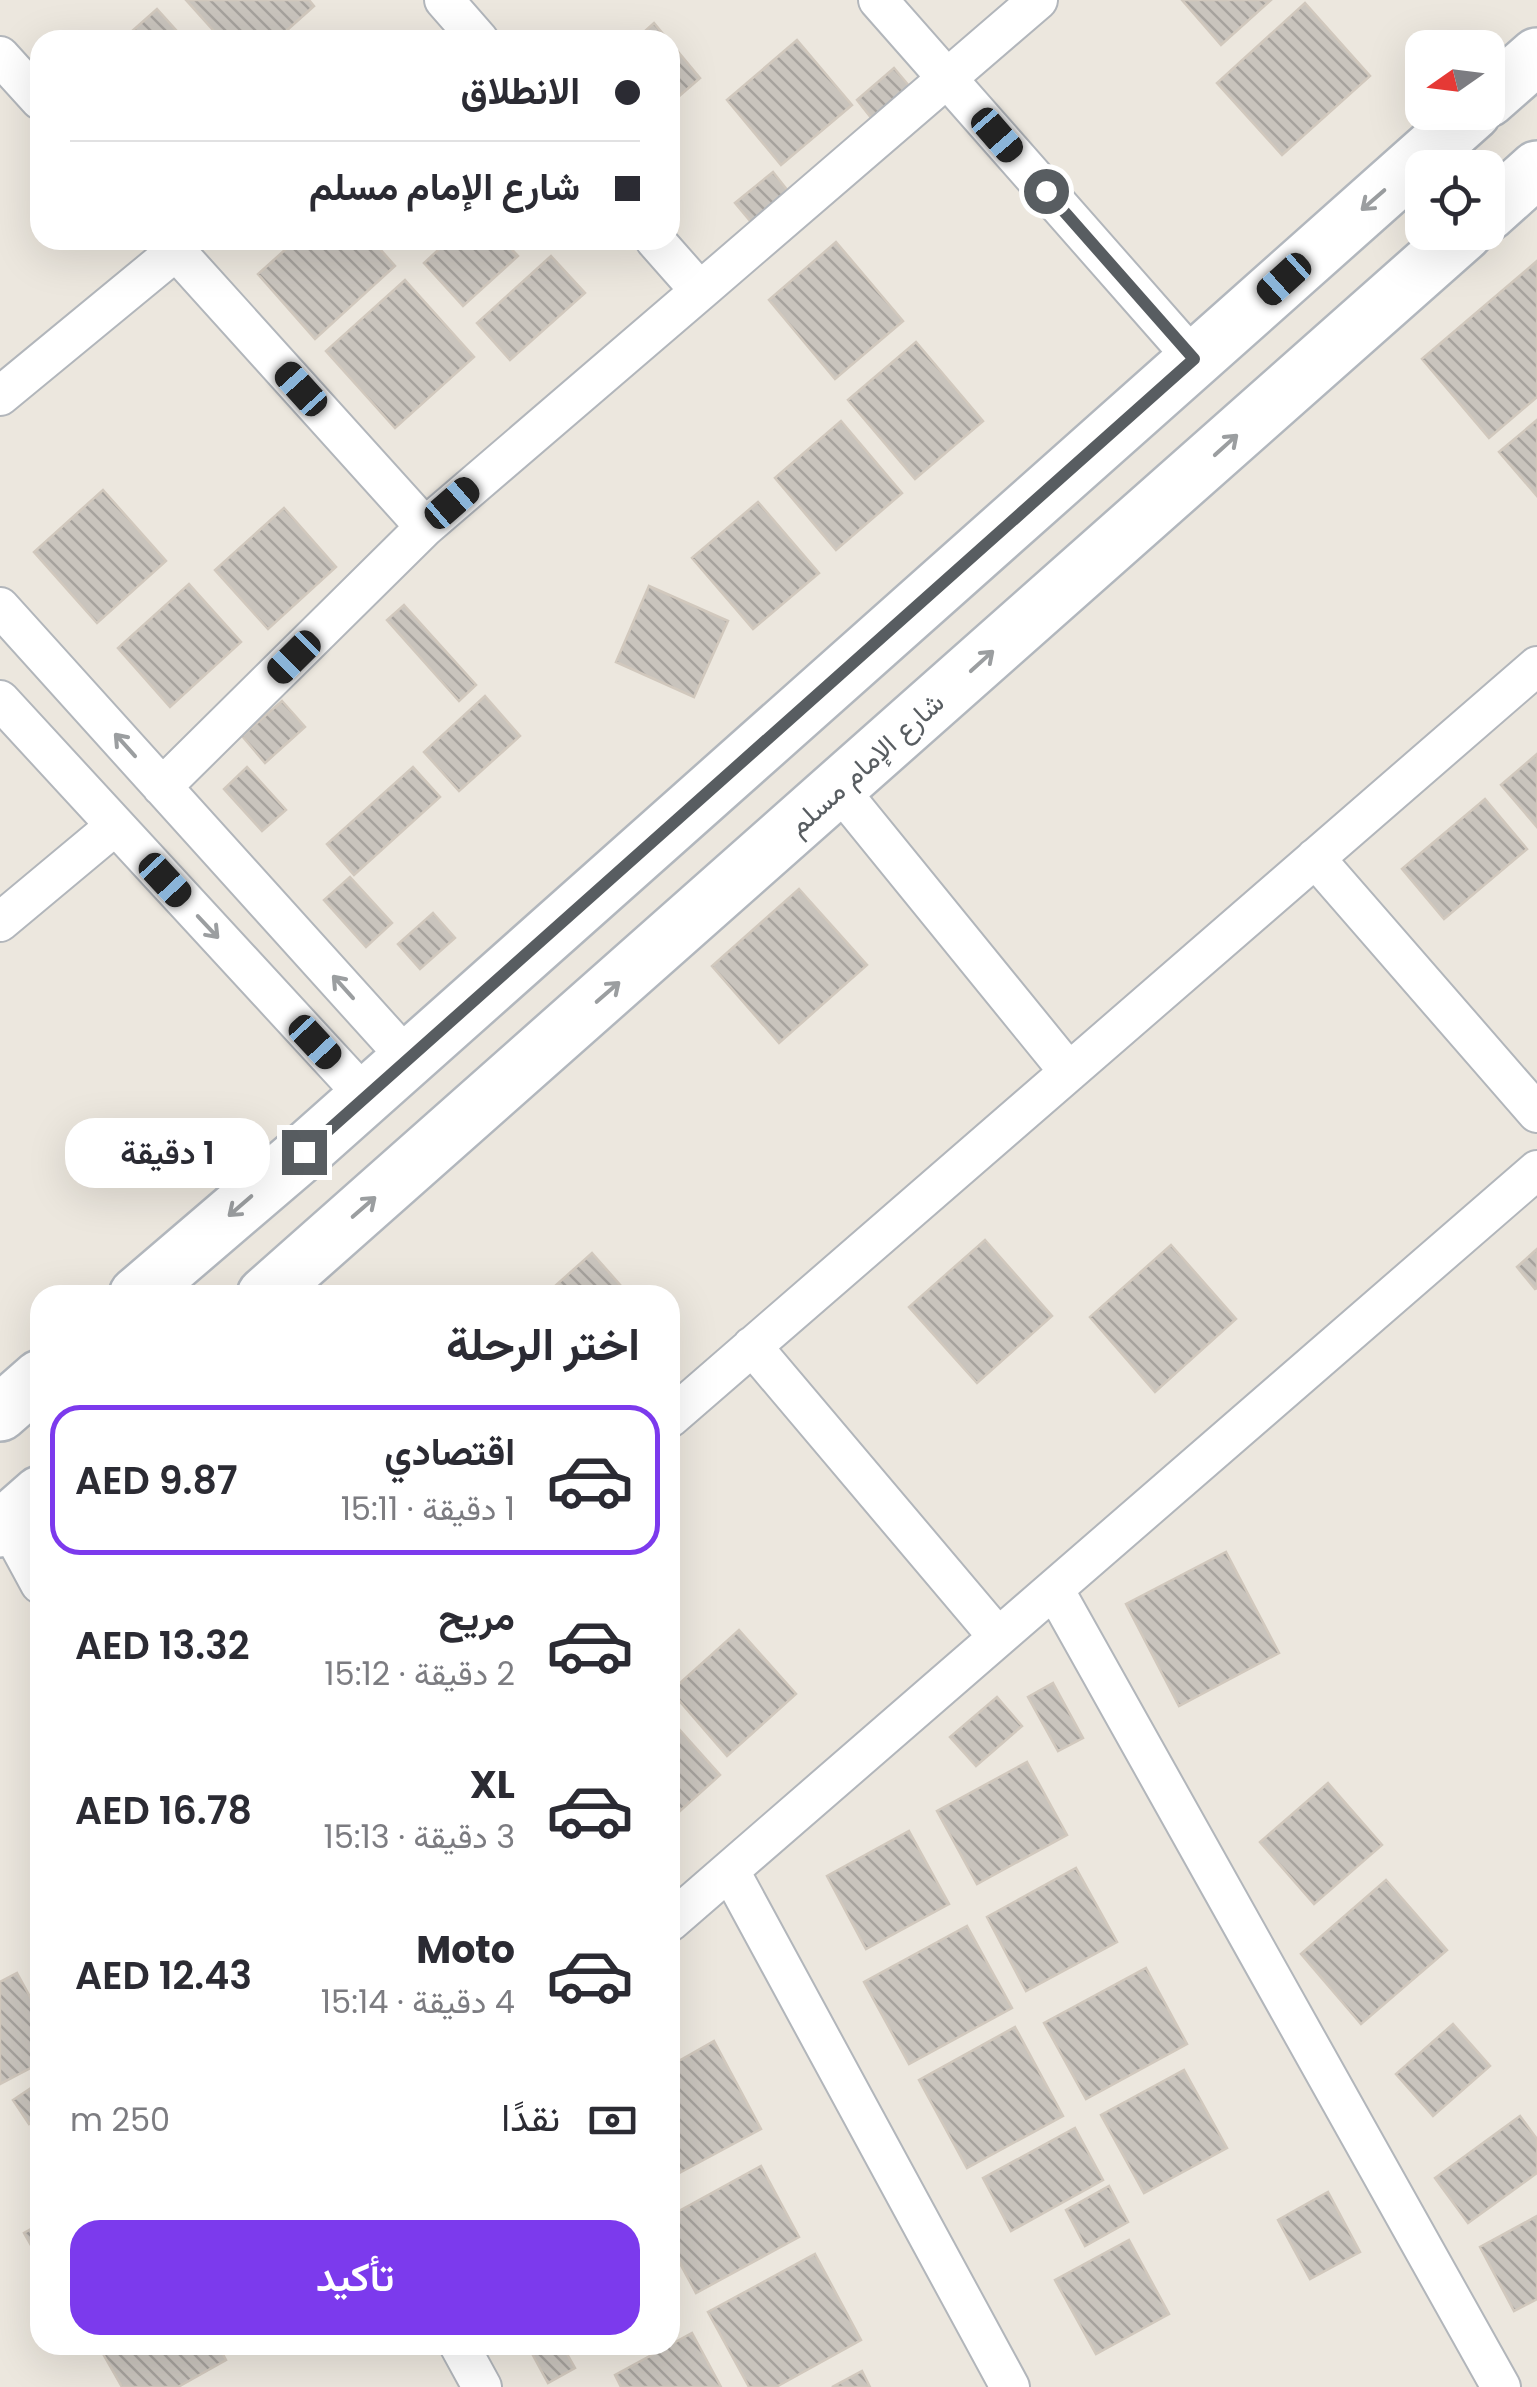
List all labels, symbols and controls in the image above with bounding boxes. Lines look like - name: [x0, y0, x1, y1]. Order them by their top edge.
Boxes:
- north arrow: [1405, 30, 1505, 130]
- map controls: [1405, 30, 1505, 250]
- text: الانطلاق: [461, 64, 580, 117]
- car: [966, 103, 1028, 167]
- button: locate: [1405, 150, 1505, 250]
- text: شارع الإمام مسلم: [309, 160, 580, 213]
- route start: [1024, 169, 1069, 214]
- one-way arrow: [1361, 188, 1386, 211]
- car: [1252, 248, 1316, 310]
- car: [270, 357, 332, 421]
- one-way arrow: [1212, 435, 1238, 457]
- car: [420, 472, 484, 534]
- car: [262, 625, 326, 689]
- one-way arrow: [969, 649, 994, 672]
- street label: شارع الإمام مسلم: [779, 683, 953, 845]
- one-way arrow: [114, 733, 137, 758]
- car: [134, 848, 196, 912]
- one-way arrow: [196, 914, 220, 938]
- one-way arrow: [332, 975, 355, 1000]
- one-way arrow: [595, 981, 620, 1004]
- car: [284, 1010, 346, 1074]
- callout: 1 دقيقة: [64, 1117, 269, 1187]
- text: 1 دقيقة: [120, 1130, 215, 1175]
- route end: [282, 1130, 327, 1175]
- one-way arrow: [228, 1195, 254, 1217]
- one-way arrow: [351, 1197, 377, 1219]
- text: اختر الرحلة: [446, 1313, 640, 1376]
- text: اقتصادي: [384, 1425, 515, 1478]
- icon: car: [545, 1435, 635, 1525]
- text: AED 9.87: [75, 1454, 238, 1507]
- text: 1 دقيقة · 15:11: [341, 1486, 515, 1531]
- text: مريح: [439, 1590, 515, 1643]
- icon: car: [545, 1600, 635, 1690]
- text: AED 13.32: [75, 1619, 250, 1672]
- text: 2 دقيقة · 15:12: [324, 1651, 515, 1696]
- text: XL: [470, 1758, 515, 1811]
- icon: car: [545, 1765, 635, 1855]
- text: AED 16.78: [75, 1784, 252, 1837]
- text: 3 دقيقة · 15:13: [323, 1814, 515, 1859]
- text: Moto: [416, 1923, 515, 1976]
- icon: car: [545, 1930, 635, 2020]
- text: AED 12.43: [75, 1949, 252, 2002]
- text: 4 دقيقة · 15:14: [321, 1979, 515, 2024]
- text: نقدًا: [501, 2091, 560, 2144]
- icon: cash: [585, 2093, 640, 2148]
- text: 250 m: [70, 2097, 170, 2142]
- button: تأكيد: [70, 2220, 640, 2335]

